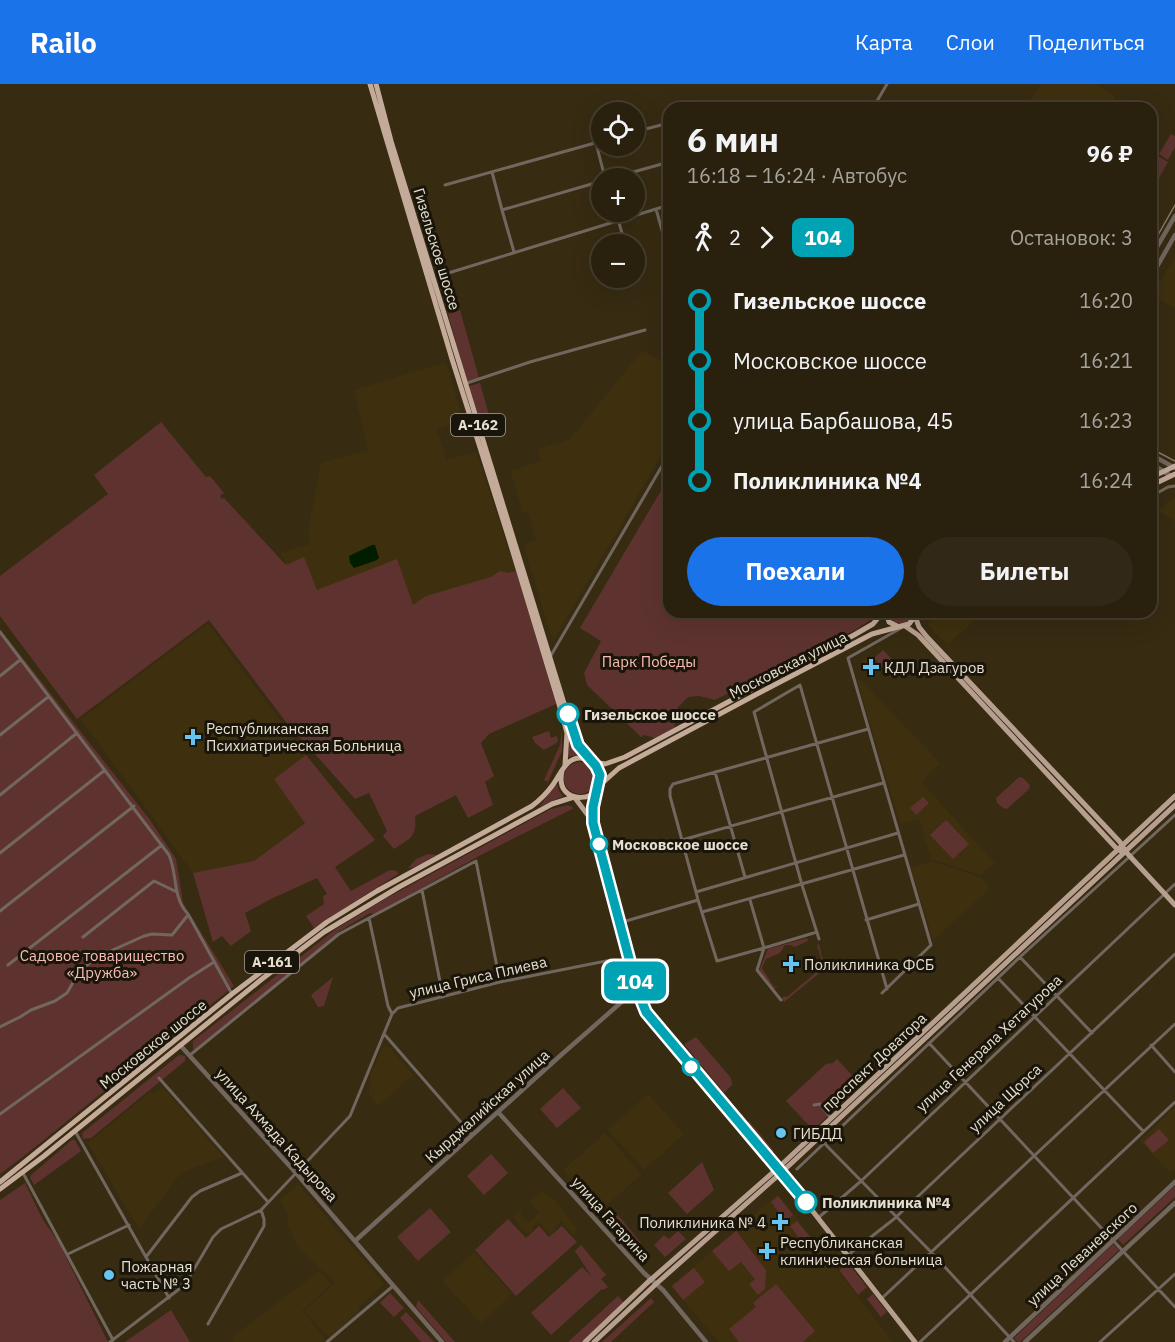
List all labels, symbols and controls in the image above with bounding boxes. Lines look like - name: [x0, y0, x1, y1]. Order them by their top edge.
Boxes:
- text: Railo: [30, 24, 97, 61]
- text: Карта: [855, 28, 913, 56]
- text: Слои: [946, 28, 995, 56]
- text: Поделиться: [1028, 28, 1145, 56]
- map controls: [591, 102, 645, 288]
- button: locate: [591, 102, 645, 156]
- text: 6 мин: [687, 118, 779, 161]
- text: 96 ₽: [1087, 139, 1133, 168]
- text: 16:18 – 16:24 · Автобус: [687, 162, 907, 189]
- button: +: [591, 168, 645, 222]
- street label: Гизельское шоссе: [409, 186, 465, 312]
- icon: walk: [687, 221, 720, 254]
- icon: forward: [750, 221, 783, 254]
- text: 104: [804, 223, 842, 251]
- text: 2: [729, 224, 741, 251]
- text: Остановок: 3: [1010, 224, 1133, 251]
- button: −: [591, 234, 645, 288]
- text: Гизельское шоссе: [733, 286, 926, 315]
- text: 16:20: [1079, 287, 1133, 314]
- text: Московское шоссе: [733, 346, 927, 375]
- text: 16:21: [1079, 347, 1133, 374]
- text: улица Барбашова, 45: [733, 406, 954, 435]
- text: 16:23: [1079, 407, 1133, 434]
- road number: А-162: [451, 414, 505, 436]
- text: Поликлиника №4: [733, 466, 922, 495]
- text: 16:24: [1079, 467, 1133, 494]
- button: Поехали: [687, 537, 904, 606]
- button: Билеты: [916, 537, 1133, 606]
- street label: Московская улица: [726, 627, 850, 703]
- park label: Парк Победы: [602, 652, 696, 671]
- marker: КДЛ Дзагуров: [862, 658, 880, 676]
- place label: КДЛ Дзагуров: [884, 658, 985, 677]
- marker: Гизельское шоссе: [557, 703, 579, 725]
- place label: Гизельское шоссе: [584, 705, 716, 724]
- place label: Республиканская Психиатрическая Больница: [206, 719, 402, 755]
- marker: Республиканская Психиатрическая Больница: [184, 728, 202, 746]
- marker: Московское шоссе: [590, 835, 608, 853]
- place label: Московское шоссе: [612, 835, 748, 854]
- park label: Садовое товарищество «Дружба»: [20, 946, 184, 982]
- road number: А-161: [245, 951, 299, 973]
- street label: улица Гриса Плиева: [407, 952, 549, 1002]
- marker: Поликлиника ФСБ: [782, 955, 800, 973]
- place label: Поликлиника ФСБ: [804, 955, 934, 974]
- line badge: 104: [600, 962, 670, 1000]
- text: 104: [616, 967, 654, 995]
- street label: улица Генерала Хетагурова: [912, 970, 1066, 1116]
- street label: Московское шоссе: [96, 995, 210, 1093]
- street label: проспект Доватора: [818, 1009, 930, 1115]
- street label: Кырджалийская улица: [421, 1045, 553, 1167]
- unlabelled marker: [682, 1058, 700, 1076]
- street label: улица Щорса: [965, 1059, 1045, 1137]
- street label: улица Ахмада Кадырова: [212, 1064, 342, 1206]
- place label: ГИБДД: [793, 1124, 843, 1143]
- marker: ГИБДД: [774, 1126, 788, 1140]
- street label: улица Гагарина: [568, 1173, 654, 1265]
- marker: Поликлиника №4: [795, 1191, 817, 1213]
- place label: Поликлиника №4: [822, 1193, 951, 1212]
- street label: улица Леваневского: [1023, 1198, 1141, 1310]
- place label: Поликлиника № 4: [639, 1213, 766, 1232]
- marker: Поликлиника № 4: [771, 1213, 789, 1231]
- place label: Республиканская клиническая больница: [780, 1233, 942, 1269]
- marker: Республиканская клиническая больница: [758, 1242, 776, 1260]
- place label: Пожарная часть № 3: [121, 1257, 193, 1293]
- marker: Пожарная часть № 3: [102, 1268, 116, 1282]

